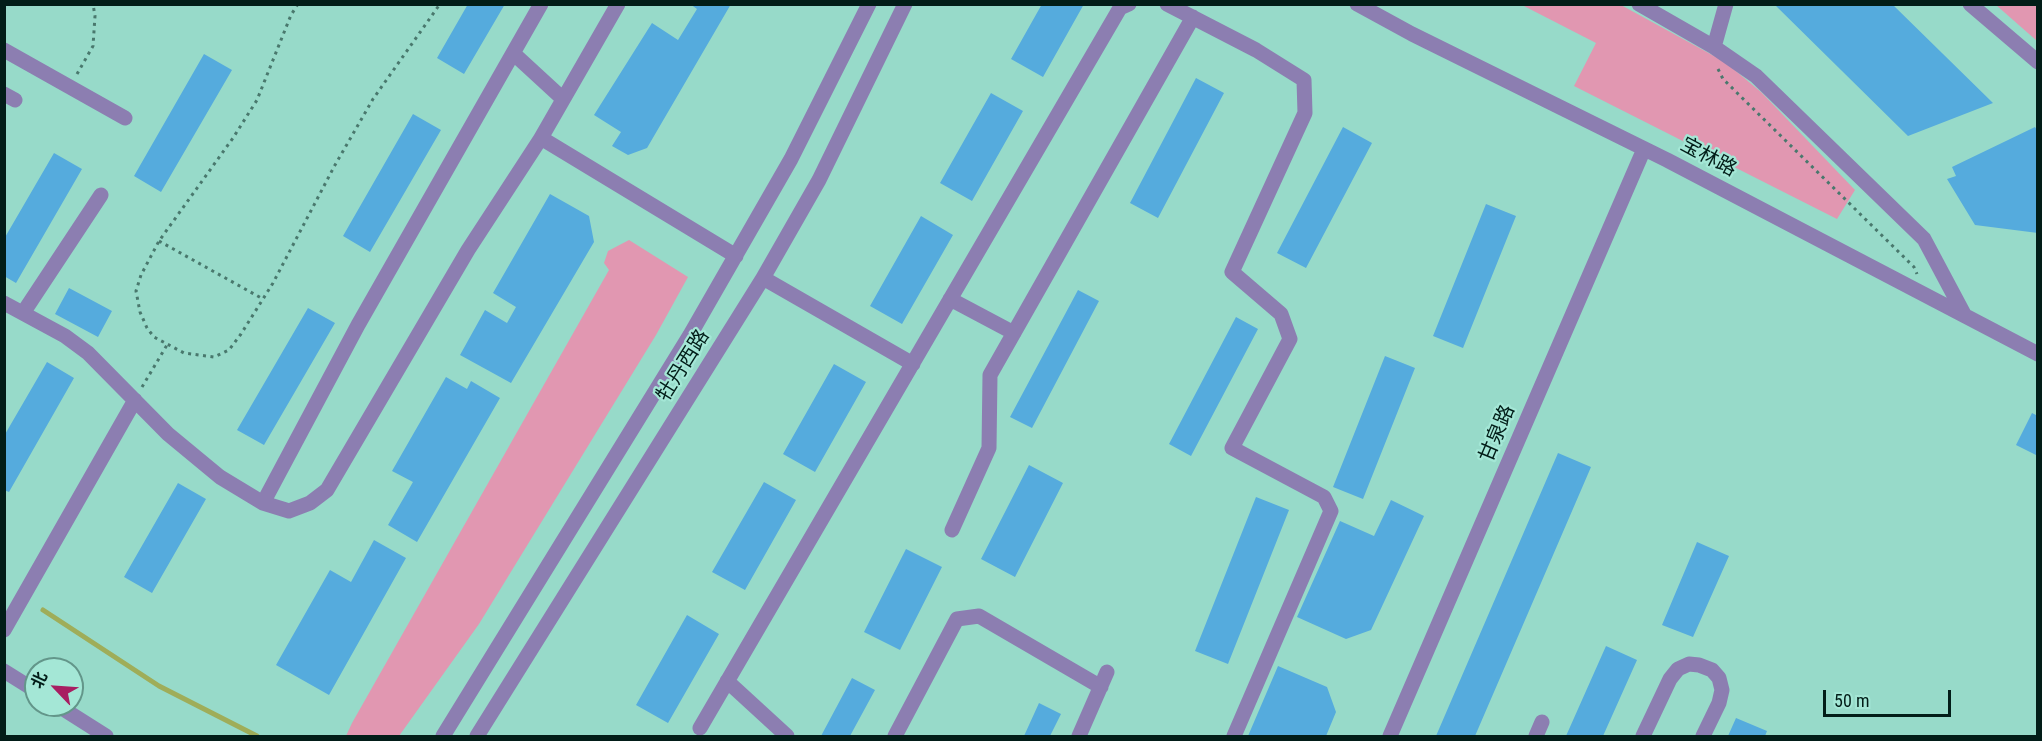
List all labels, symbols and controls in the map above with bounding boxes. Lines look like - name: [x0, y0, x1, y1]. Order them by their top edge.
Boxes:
- street label: 宝林路: [1676, 133, 1740, 183]
- street label: 牡丹西路: [653, 326, 715, 406]
- street label: 甘泉路: [1475, 402, 1521, 466]
- north arrow: [24, 657, 84, 717]
- text: 北: [27, 669, 51, 691]
- scale bar: [1826, 678, 1954, 716]
- text: 50 m: [1834, 690, 1869, 711]

